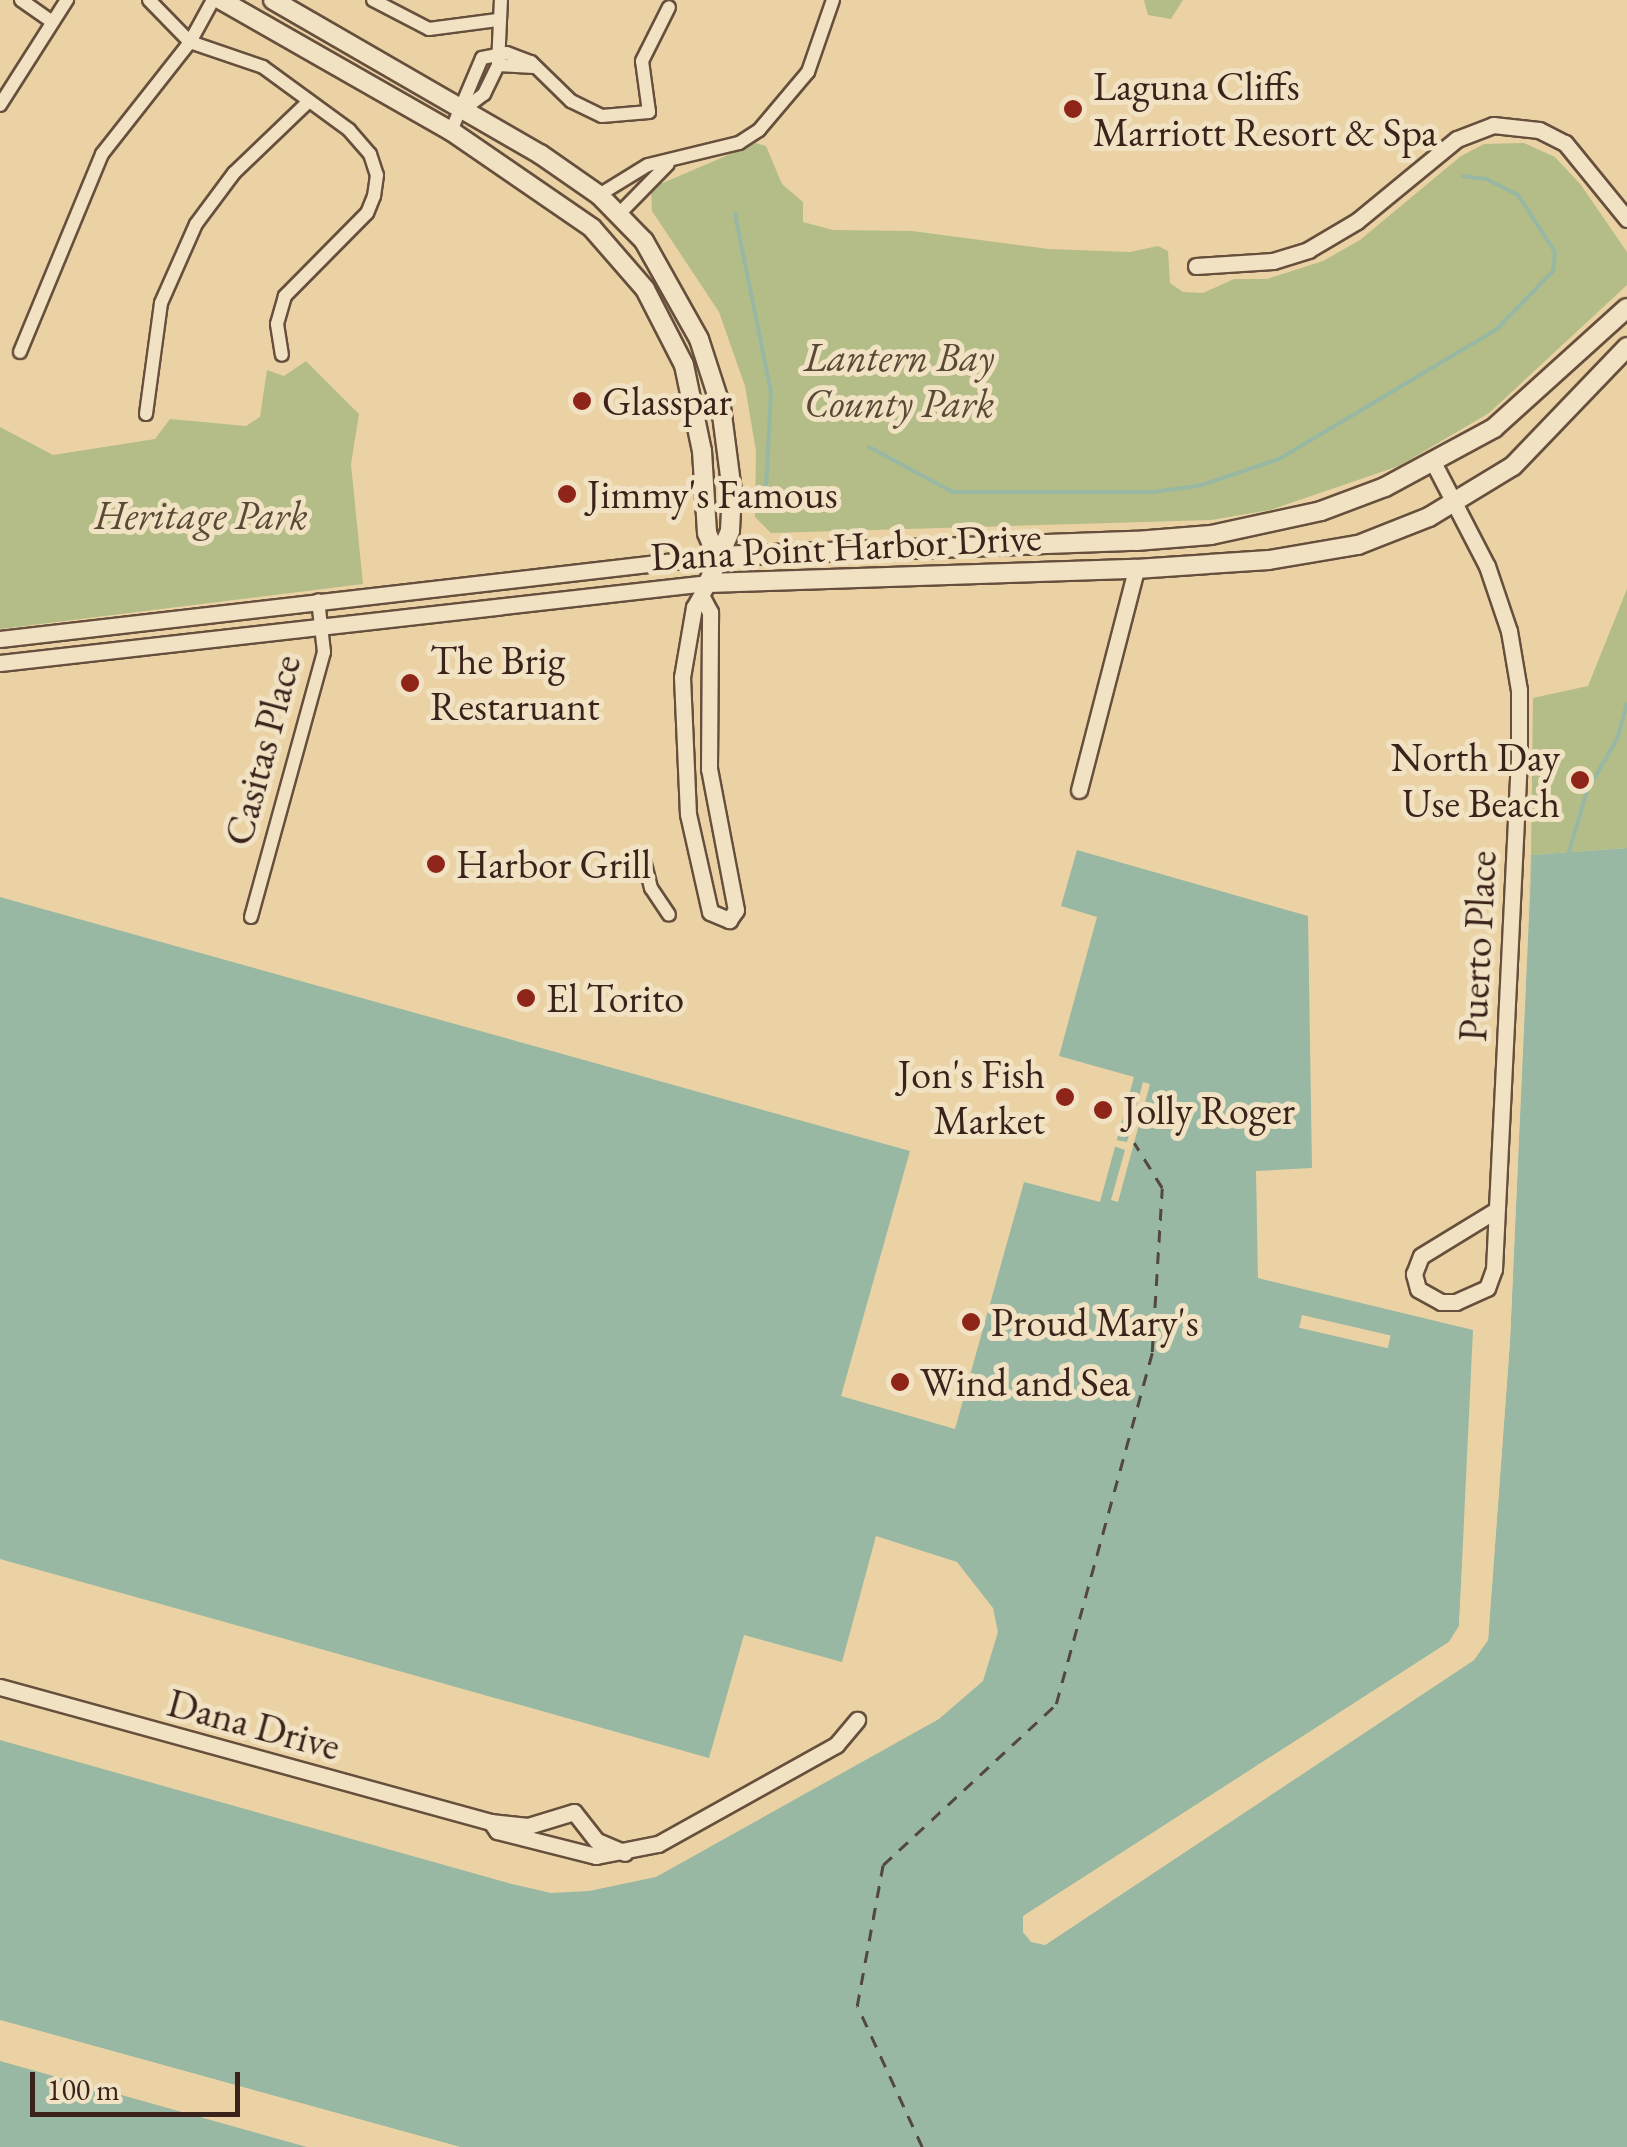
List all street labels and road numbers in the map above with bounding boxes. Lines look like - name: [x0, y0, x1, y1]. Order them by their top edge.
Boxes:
- street label: Dana Point Harbor Drive: [649, 512, 1043, 580]
- street label: Casitas Place: [214, 649, 310, 851]
- street label: Puerto Place: [1448, 849, 1506, 1043]
- street label: Dana Drive: [162, 1678, 346, 1770]

